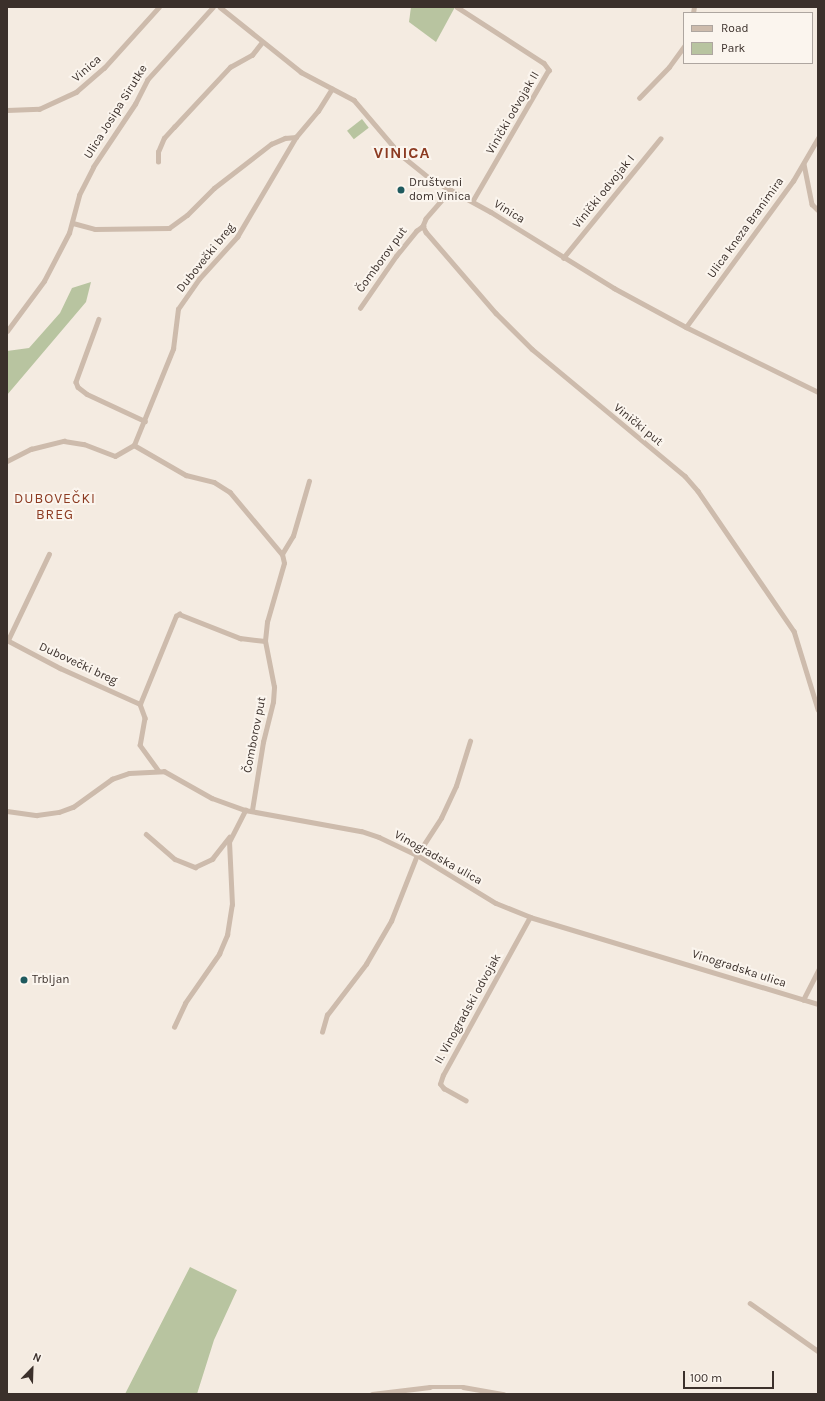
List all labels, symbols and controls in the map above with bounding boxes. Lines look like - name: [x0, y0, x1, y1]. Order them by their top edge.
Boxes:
- legend: [683, 12, 813, 64]
- text: Road: [721, 21, 749, 35]
- text: Park: [721, 41, 745, 55]
- street label: Vinica: [69, 52, 105, 86]
- street label: Ulica Josipa Sirutke: [81, 62, 151, 162]
- street label: Vinički odvojak II: [483, 69, 543, 157]
- district label: VINICA: [374, 143, 430, 163]
- street label: Vinički odvojak I: [570, 152, 638, 232]
- street label: Ulica kneza Branimira: [705, 175, 787, 281]
- place label: Društveni dom Vinica: [409, 176, 471, 204]
- marker: Društveni dom Vinica: [396, 185, 406, 195]
- street label: Vinica: [491, 197, 527, 227]
- street label: Dubovečki breg: [174, 221, 238, 295]
- street label: Čomborov put: [353, 224, 411, 296]
- street label: Vinički put: [610, 401, 666, 449]
- district label: DUBOVEČKI BREG: [14, 491, 96, 524]
- street label: Dubovečki breg: [37, 640, 119, 688]
- street label: Čomborov put: [241, 696, 269, 774]
- street label: Vinogradska ulica: [391, 828, 485, 888]
- street label: Vinogradska ulica: [690, 947, 788, 991]
- street label: II. Vinogradski odvojak: [432, 951, 504, 1067]
- place label: Trbljan: [32, 973, 70, 987]
- marker: Trbljan: [19, 975, 29, 985]
- north arrow: [12, 1349, 52, 1389]
- text: N: [31, 1350, 43, 1365]
- scale bar: [685, 1363, 776, 1389]
- text: 100 m: [690, 1371, 722, 1385]

